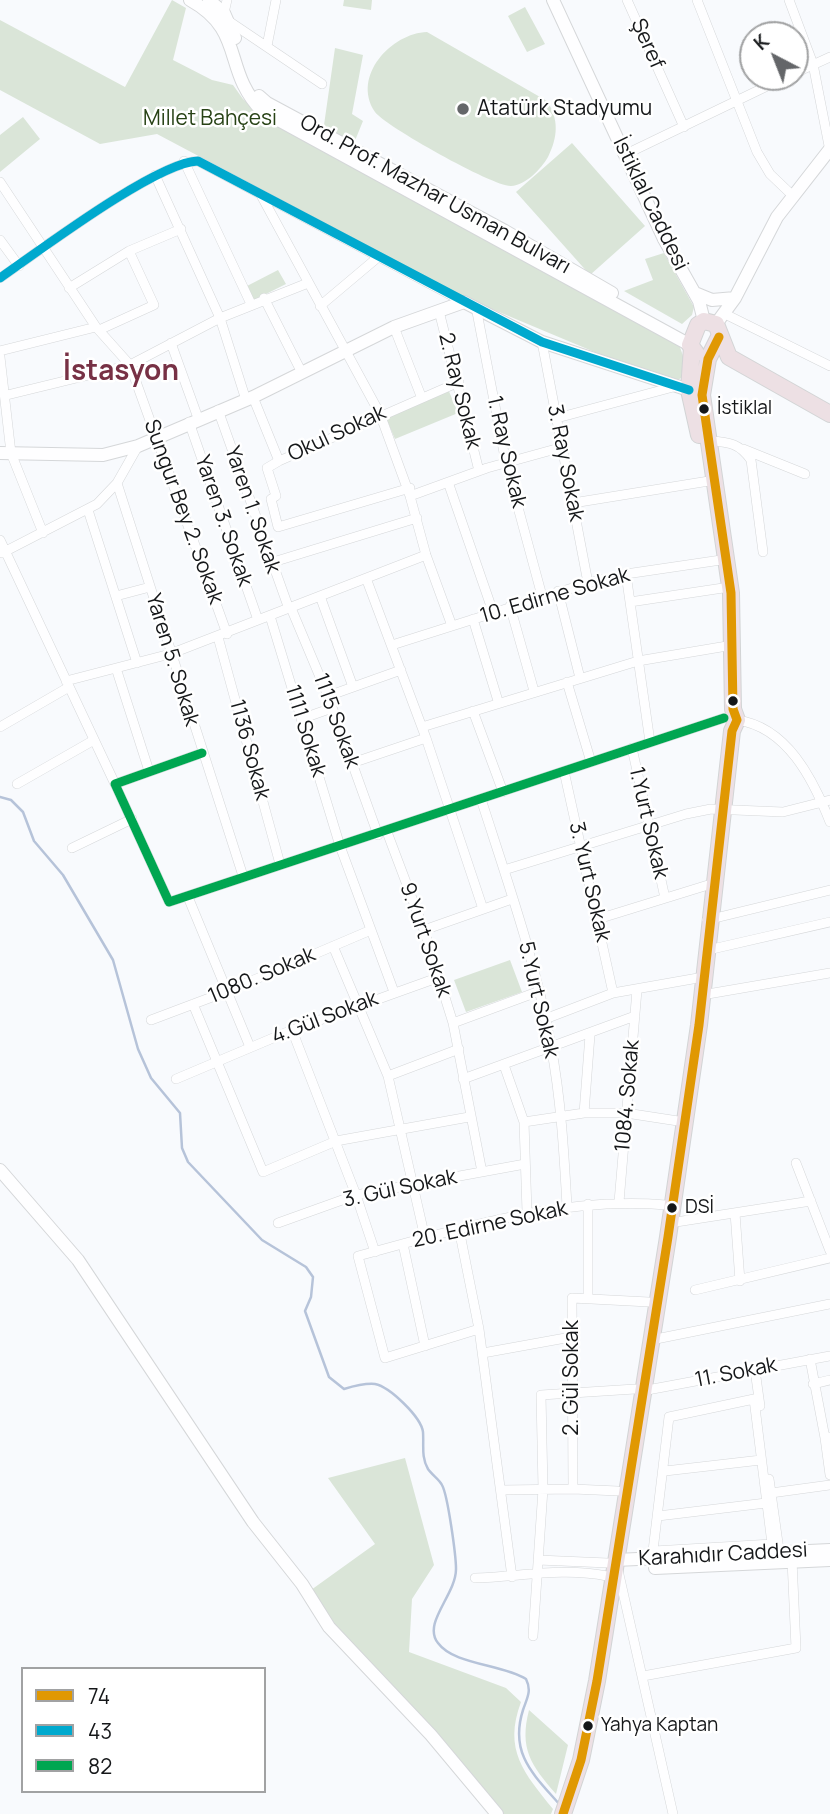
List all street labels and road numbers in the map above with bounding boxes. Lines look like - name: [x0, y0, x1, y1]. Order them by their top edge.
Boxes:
- street label: Şeref: [625, 15, 669, 73]
- street label: Ord. Prof. Mazhar Usman Bulvarı: [295, 110, 575, 280]
- street label: İstiklal Caddesi: [607, 133, 693, 275]
- street label: 2. Ray Sokak: [432, 330, 486, 452]
- street label: 1. Ray Sokak: [481, 393, 531, 511]
- street label: Okul Sokak: [284, 400, 390, 468]
- street label: 3. Ray Sokak: [541, 402, 589, 524]
- street label: Sungur Bey 2. Sokak: [138, 416, 228, 608]
- street label: Yaren 1. Sokak: [219, 443, 285, 577]
- street label: Yaren 3. Sokak: [189, 452, 257, 590]
- street label: 10. Edirne Sokak: [477, 563, 633, 629]
- street label: Yaren 5. Sokak: [140, 591, 204, 729]
- street label: 1115 Sokak: [307, 670, 365, 772]
- street label: 1111 Sokak: [279, 682, 331, 780]
- street label: 1136 Sokak: [223, 697, 275, 803]
- street label: 1.Yurt Sokak: [623, 765, 673, 881]
- street label: 3. Yurt Sokak: [563, 819, 615, 945]
- street label: 9.Yurt Sokak: [394, 880, 456, 1000]
- street label: 5.Yurt Sokak: [512, 939, 564, 1061]
- street label: 1080. Sokak: [205, 942, 319, 1010]
- street label: 4.Gül Sokak: [268, 986, 382, 1050]
- street label: 1084. Sokak: [611, 1039, 645, 1153]
- street label: 3. Gül Sokak: [341, 1165, 459, 1213]
- street label: 20. Edirne Sokak: [410, 1196, 570, 1254]
- street label: 2. Gül Sokak: [559, 1320, 585, 1436]
- street label: 11. Sokak: [693, 1353, 779, 1393]
- street label: Karahıdır Caddesi: [638, 1538, 808, 1572]

